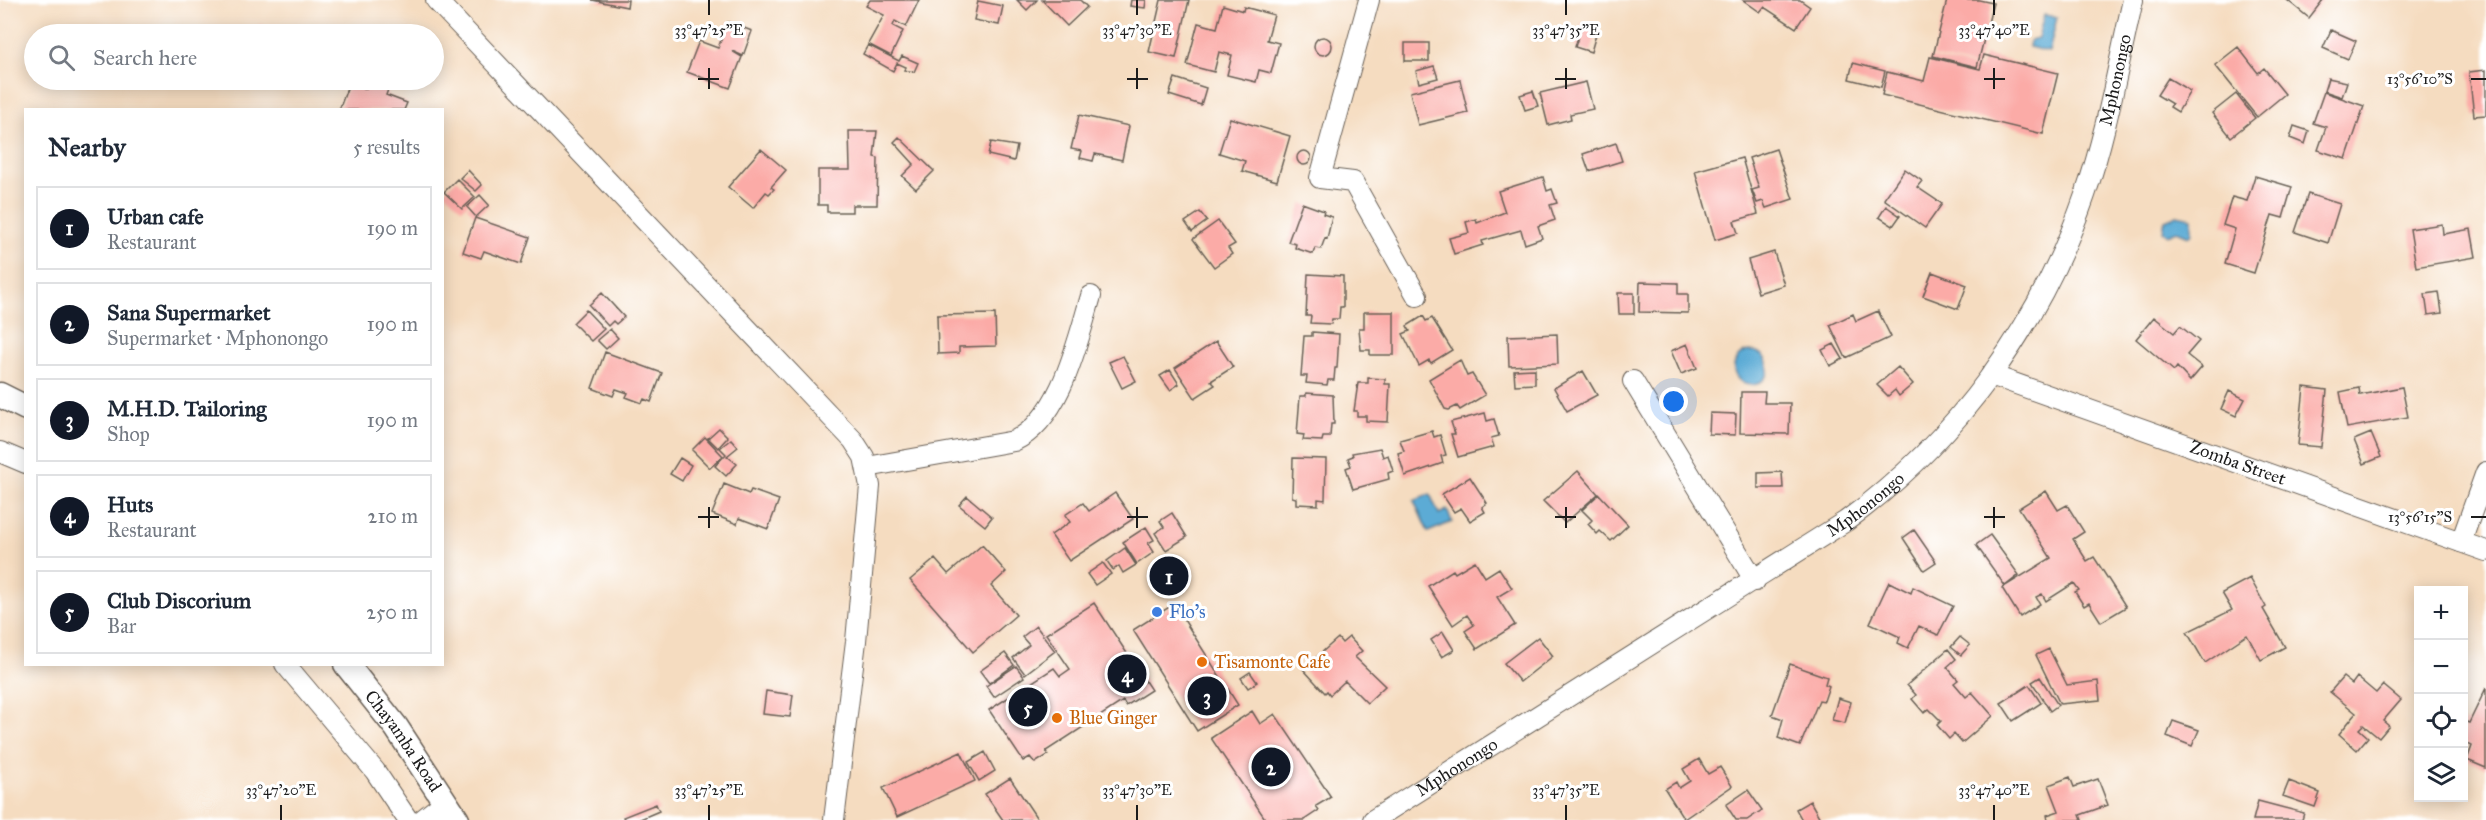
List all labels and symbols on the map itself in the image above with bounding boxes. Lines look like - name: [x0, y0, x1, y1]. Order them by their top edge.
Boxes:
- text: 33°47'25"E: [675, 21, 744, 39]
- text: 33°47'30"E: [1102, 21, 1172, 39]
- text: 33°47'35"E: [1532, 21, 1600, 39]
- text: 33°47'40"E: [1958, 21, 2030, 39]
- street label: Mphonongo: [2095, 32, 2136, 128]
- text: 13°56'10"S: [2387, 70, 2453, 88]
- your location: [1659, 387, 1688, 416]
- street label: Zomba Street: [2187, 436, 2289, 490]
- street label: Mphonongo: [1822, 467, 1909, 542]
- text: 13°56'15"S: [2388, 508, 2452, 526]
- pin: 1: [1150, 554, 1188, 598]
- place label: Flo's: [1169, 601, 1206, 623]
- marker: Flo's: [1150, 605, 1164, 619]
- place label: Tisamonte Cafe: [1214, 651, 1330, 673]
- pin: 4: [1108, 652, 1146, 696]
- marker: Tisamonte Cafe: [1195, 655, 1209, 669]
- pin: 3: [1188, 674, 1226, 718]
- pin: 5: [1008, 684, 1048, 730]
- street label: Chayamba Road: [360, 686, 446, 796]
- place label: Blue Ginger: [1069, 707, 1157, 730]
- marker: Blue Ginger: [1050, 711, 1064, 725]
- street label: Mphonongo: [1412, 733, 1502, 801]
- pin: 2: [1252, 744, 1290, 789]
- text: 33°47'20"E: [246, 781, 317, 799]
- text: 33°47'25"E: [675, 781, 744, 799]
- text: 33°47'30"E: [1102, 781, 1172, 799]
- text: 33°47'35"E: [1532, 781, 1600, 799]
- text: 33°47'40"E: [1958, 781, 2030, 799]

